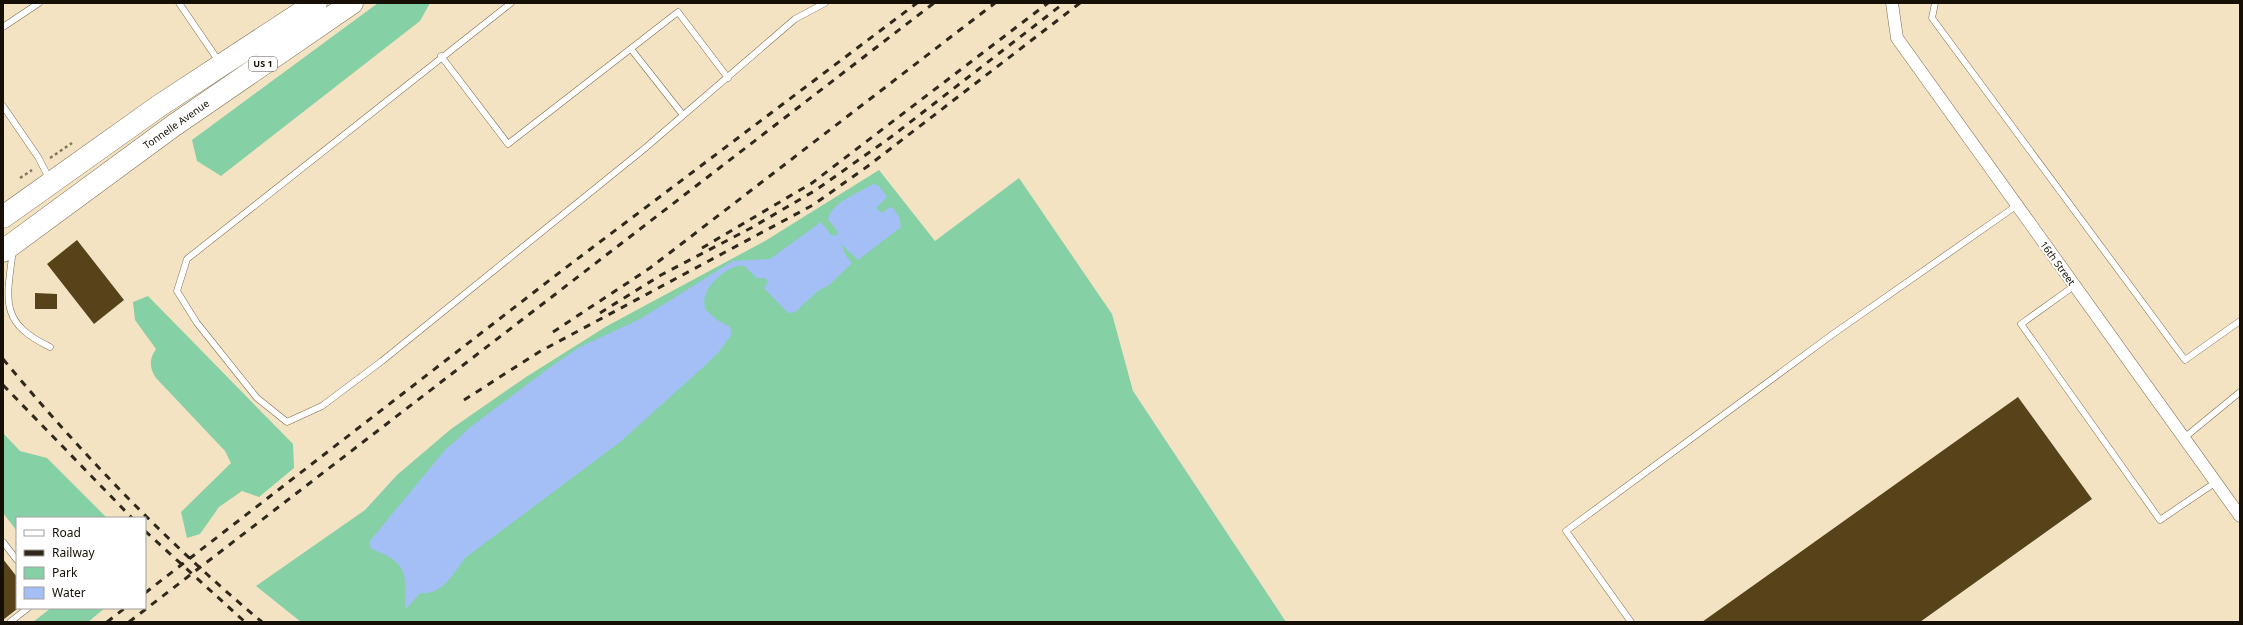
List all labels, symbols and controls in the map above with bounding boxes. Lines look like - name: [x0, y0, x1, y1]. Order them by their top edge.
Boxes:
- road number: US 1: [249, 57, 277, 71]
- street label: Tonnelle Avenue: [140, 96, 212, 152]
- street label: 16th Street: [2037, 238, 2079, 288]
- legend: [16, 517, 146, 609]
- text: Road: [52, 524, 81, 541]
- text: Railway: [52, 544, 96, 561]
- text: Park: [52, 564, 78, 581]
- text: Water: [52, 584, 86, 601]

